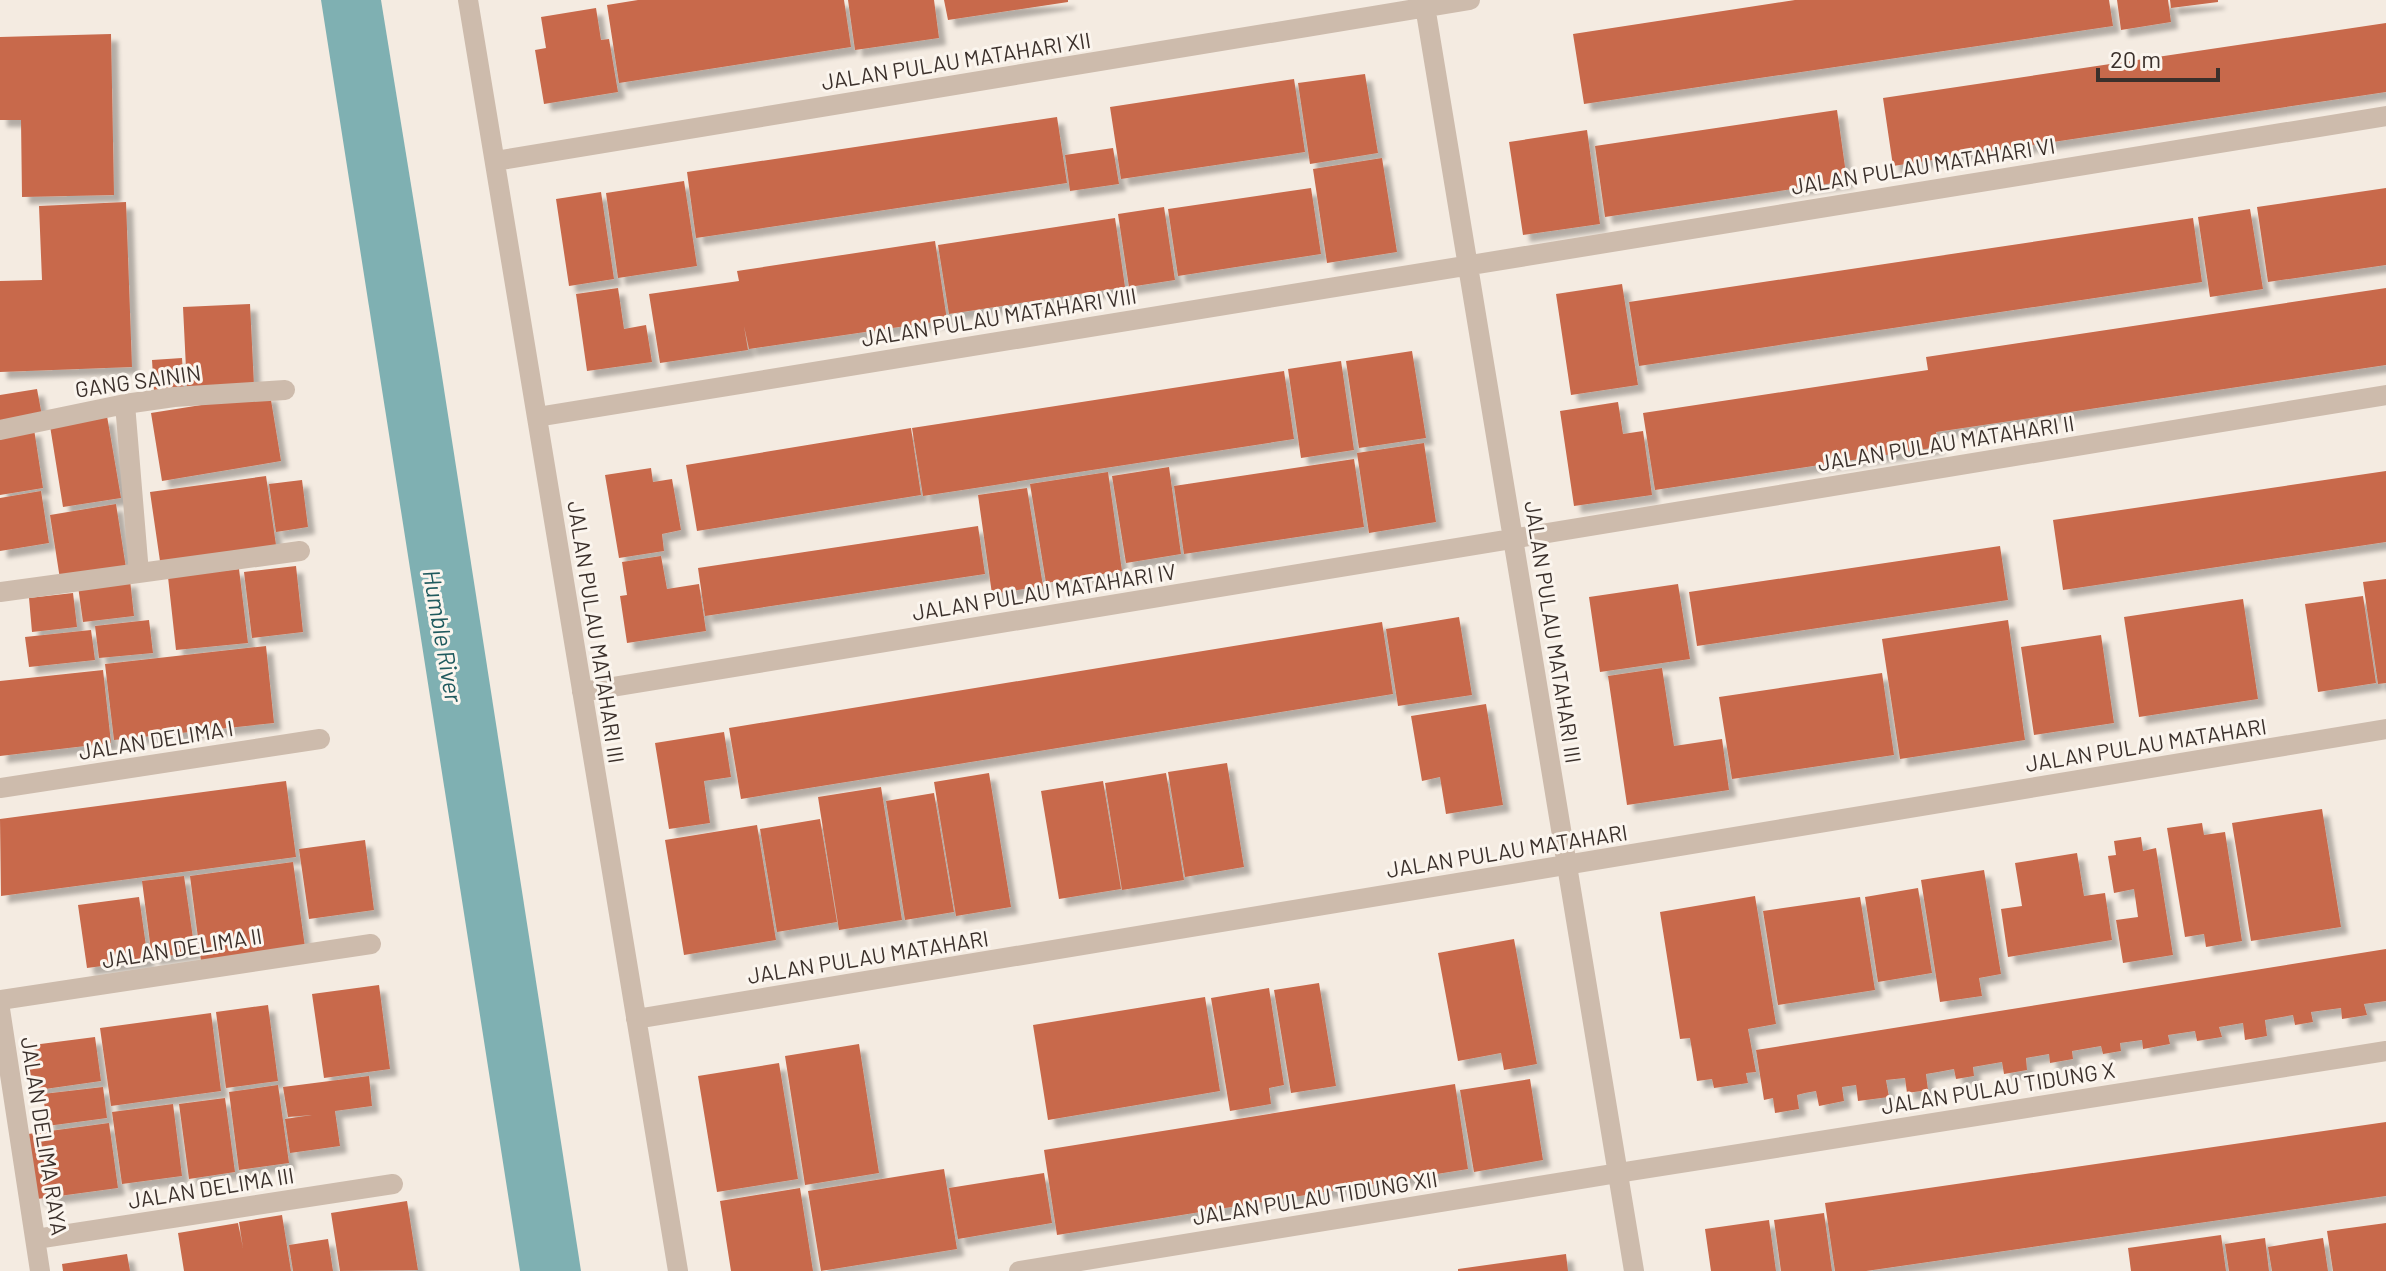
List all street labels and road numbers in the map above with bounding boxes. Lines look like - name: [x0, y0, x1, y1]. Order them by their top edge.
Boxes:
- street label: JALAN PULAU MATAHARI XII: [819, 26, 1093, 94]
- street label: JALAN PULAU MATAHARI VI: [1789, 131, 2057, 199]
- street label: JALAN PULAU MATAHARI VIII: [859, 281, 1138, 351]
- street label: GANG SAININ: [73, 358, 203, 402]
- street label: JALAN PULAU MATAHARI II: [1816, 409, 2076, 475]
- street label: JALAN PULAU MATAHARI III: [563, 499, 631, 765]
- street label: JALAN PULAU MATAHARI III: [1520, 499, 1588, 765]
- street label: JALAN PULAU MATAHARI IV: [910, 557, 1178, 625]
- street label: JALAN PULAU MATAHARI: [2023, 712, 2268, 776]
- street label: JALAN DELIMA I: [77, 714, 235, 764]
- street label: JALAN PULAU MATAHARI: [1384, 818, 1629, 882]
- street label: JALAN DELIMA II: [100, 922, 264, 973]
- street label: JALAN PULAU MATAHARI: [745, 924, 990, 988]
- street label: JALAN DELIMA RAYA: [16, 1035, 74, 1237]
- street label: JALAN PULAU TIDUNG X: [1879, 1056, 2117, 1118]
- street label: JALAN DELIMA III: [126, 1161, 296, 1213]
- street label: JALAN PULAU TIDUNG XII: [1190, 1165, 1439, 1229]

